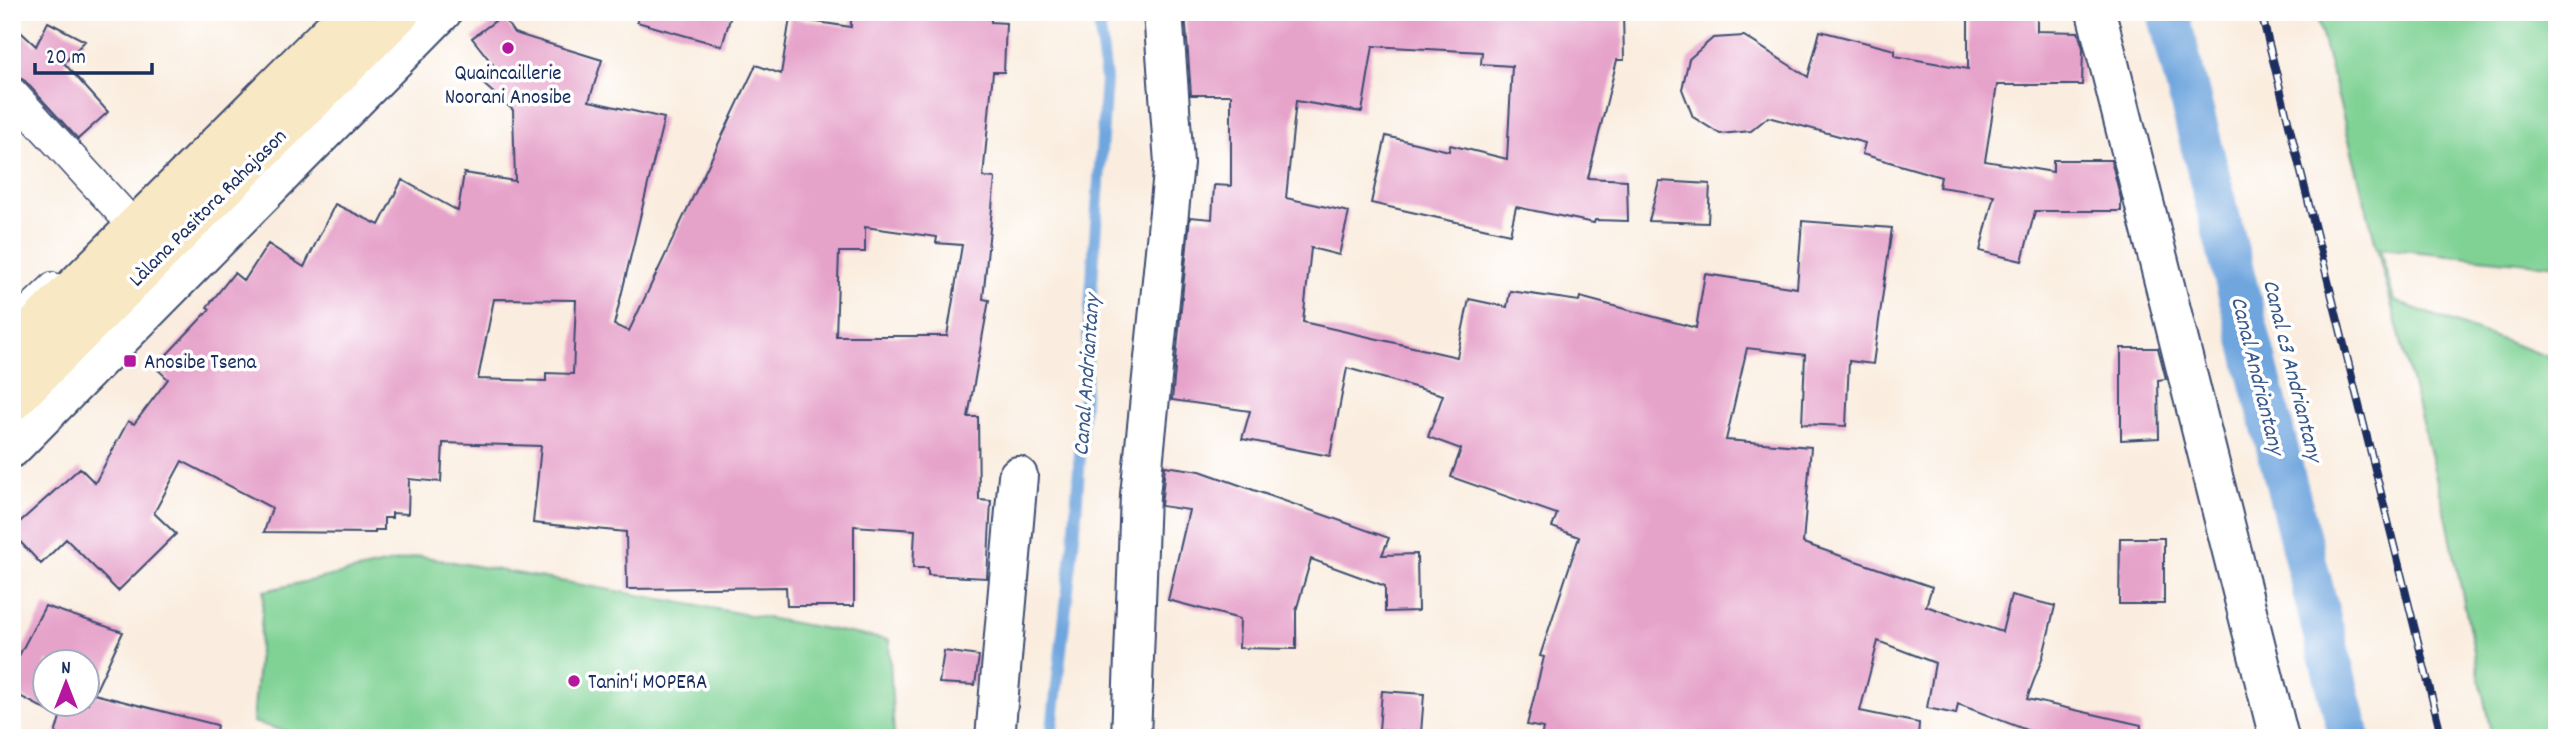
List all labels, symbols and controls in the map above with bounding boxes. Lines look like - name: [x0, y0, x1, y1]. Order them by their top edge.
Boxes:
- scale bar: [35, 32, 152, 76]
- marker: Quaincaillerie Noorani Anosibe: [500, 40, 516, 56]
- text: 20 m: [46, 44, 86, 74]
- place label: Quaincaillerie Noorani Anosibe: [445, 60, 571, 114]
- street label: Làlana Pasitora Rahajason: [123, 123, 295, 295]
- water label: Canal c3 Andriantany: [2252, 276, 2330, 469]
- water label: Canal Andriantany: [1066, 290, 1111, 457]
- water label: Canal Andriantany: [2220, 293, 2292, 462]
- place label: Anosibe Tsena: [144, 349, 258, 379]
- marker: Anosibe Tsena: [122, 353, 138, 369]
- north arrow: [32, 648, 102, 718]
- text: N: [61, 656, 71, 683]
- place label: Tanin'i MOPERA: [588, 669, 707, 699]
- marker: Tanin'i MOPERA: [566, 673, 582, 689]

